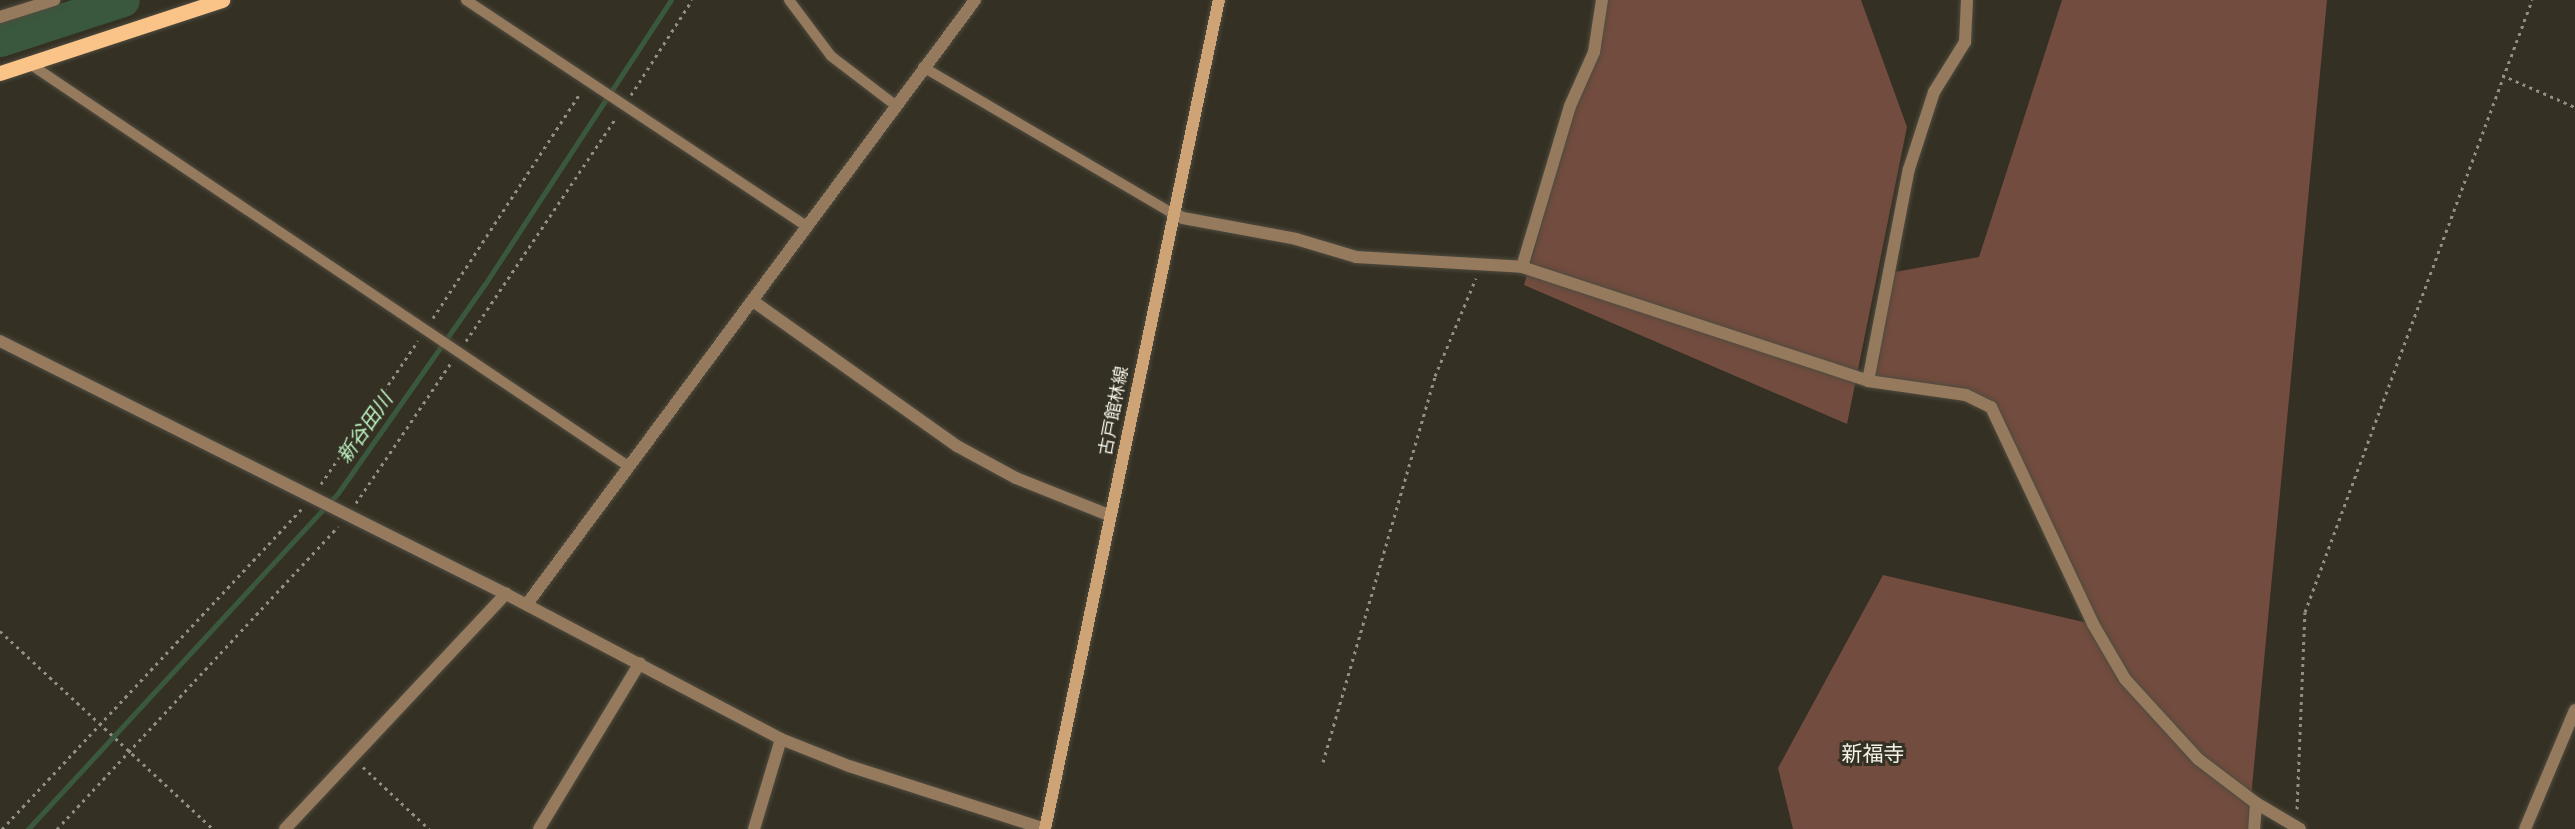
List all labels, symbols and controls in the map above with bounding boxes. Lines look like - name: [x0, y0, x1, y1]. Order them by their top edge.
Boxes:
- street label: 古戸館林線: [1095, 365, 1133, 457]
- water label: 新谷田川: [332, 388, 398, 468]
- district label: 新福寺: [1842, 741, 1904, 767]

